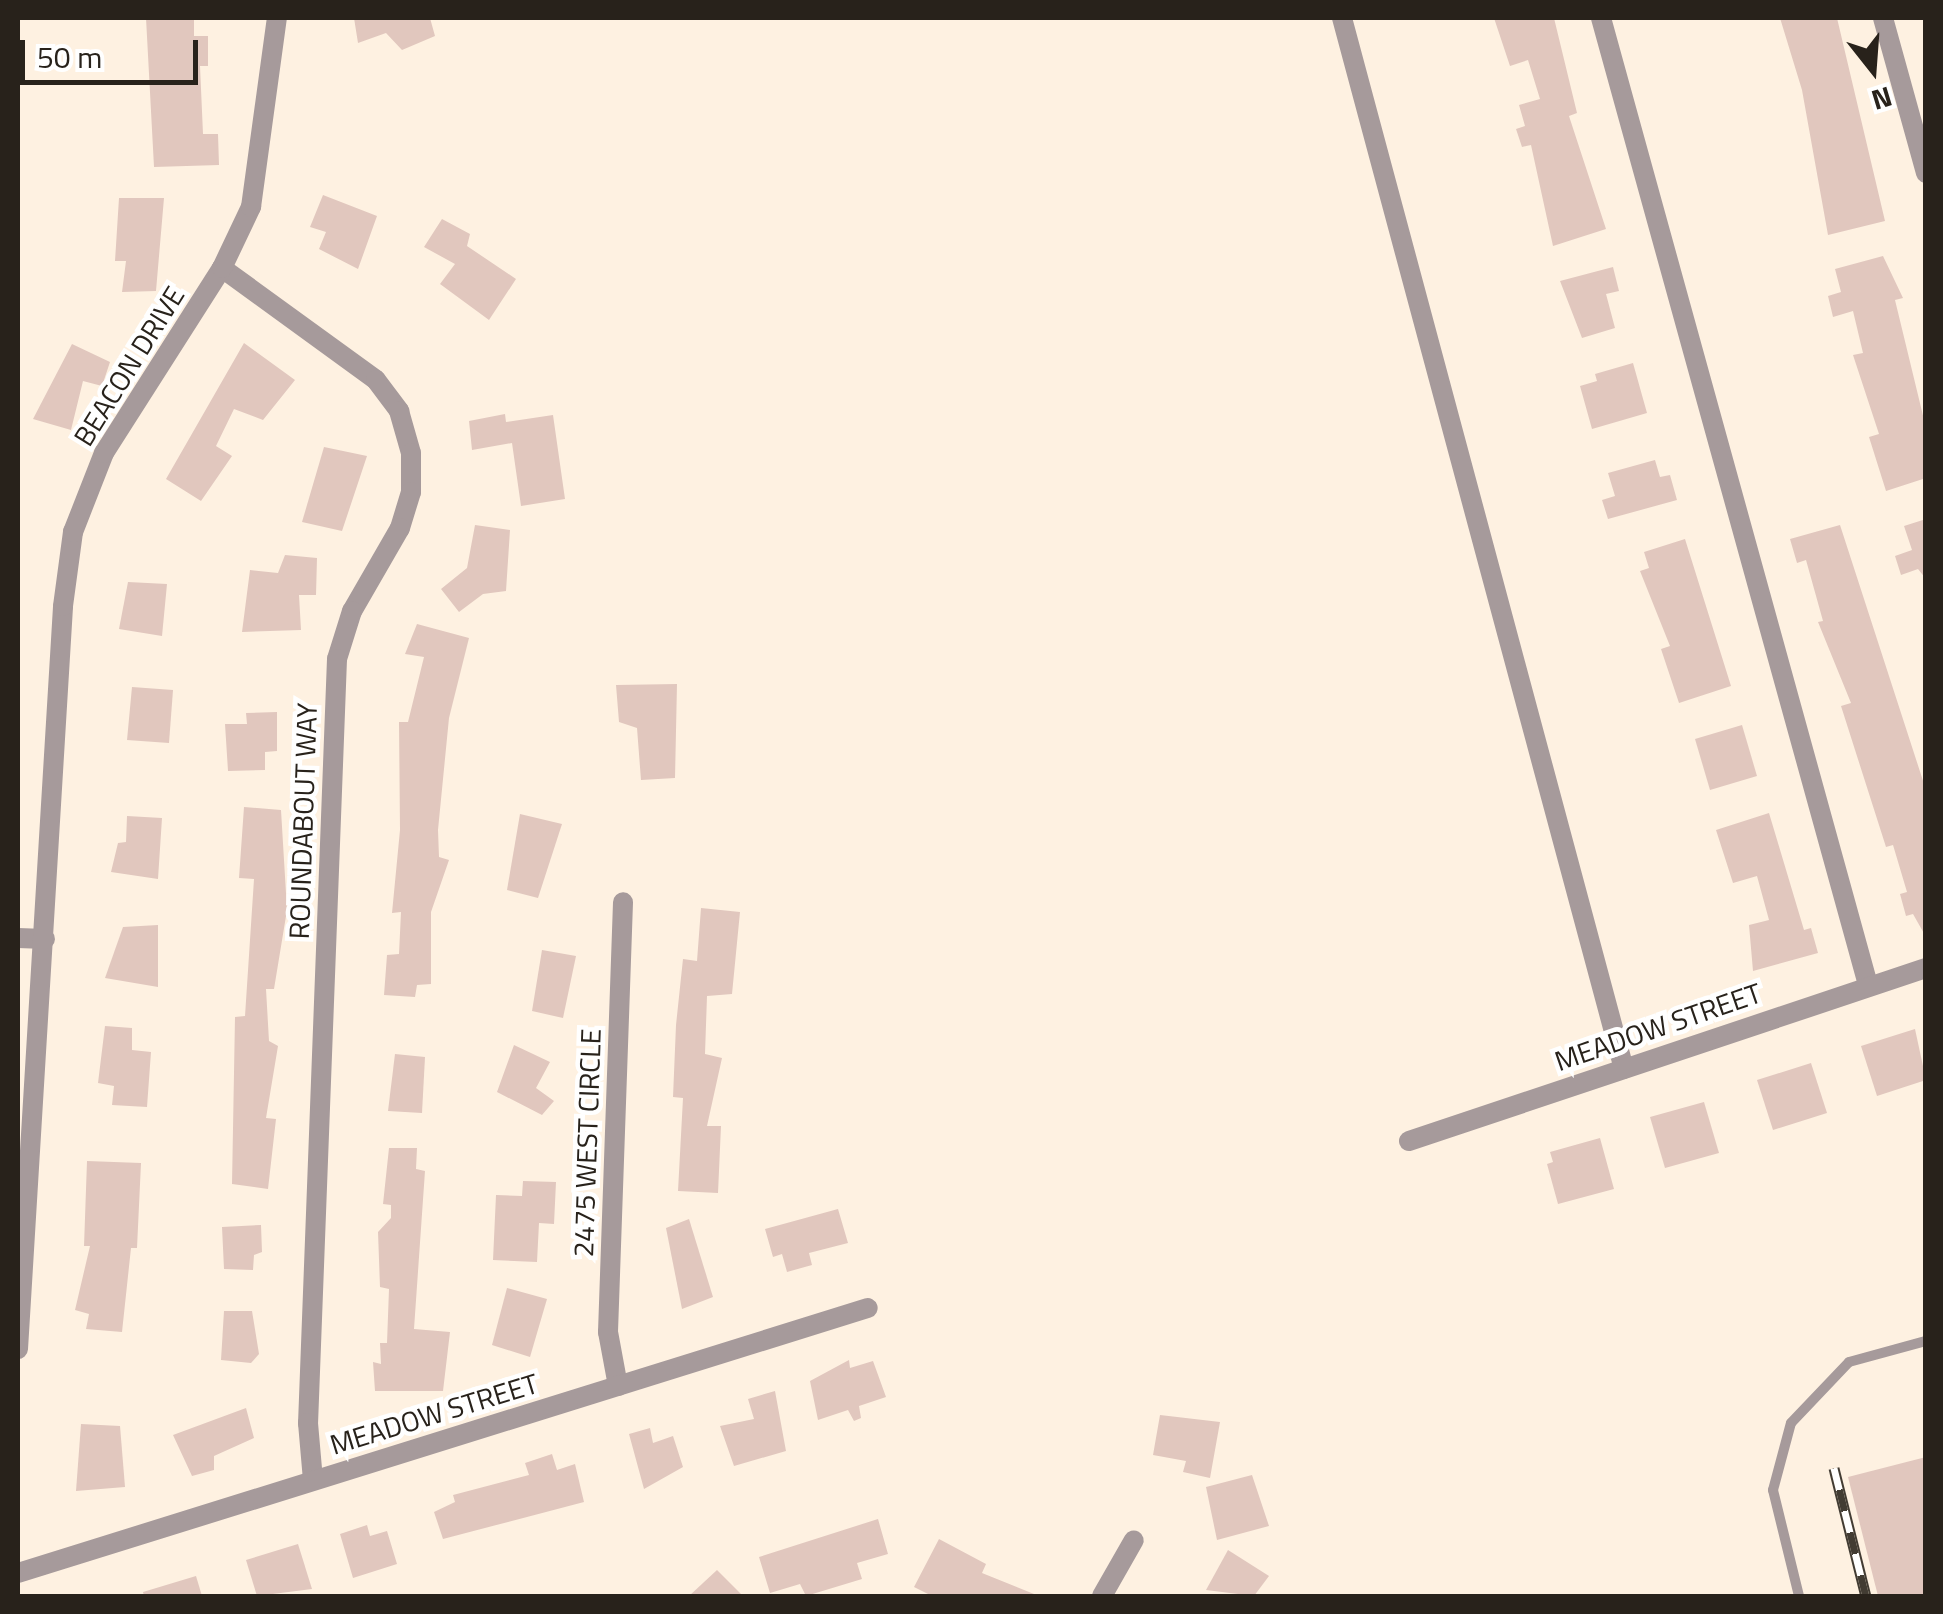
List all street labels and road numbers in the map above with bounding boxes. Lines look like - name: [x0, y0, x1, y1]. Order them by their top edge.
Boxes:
- street label: BEACON DRIVE: [67, 280, 191, 452]
- street label: ROUNDABOUT WAY: [282, 702, 324, 940]
- street label: MEADOW STREET: [1550, 976, 1766, 1078]
- street label: 2475 WEST CIRCLE: [566, 1028, 608, 1258]
- street label: MEADOW STREET: [326, 1366, 542, 1462]

